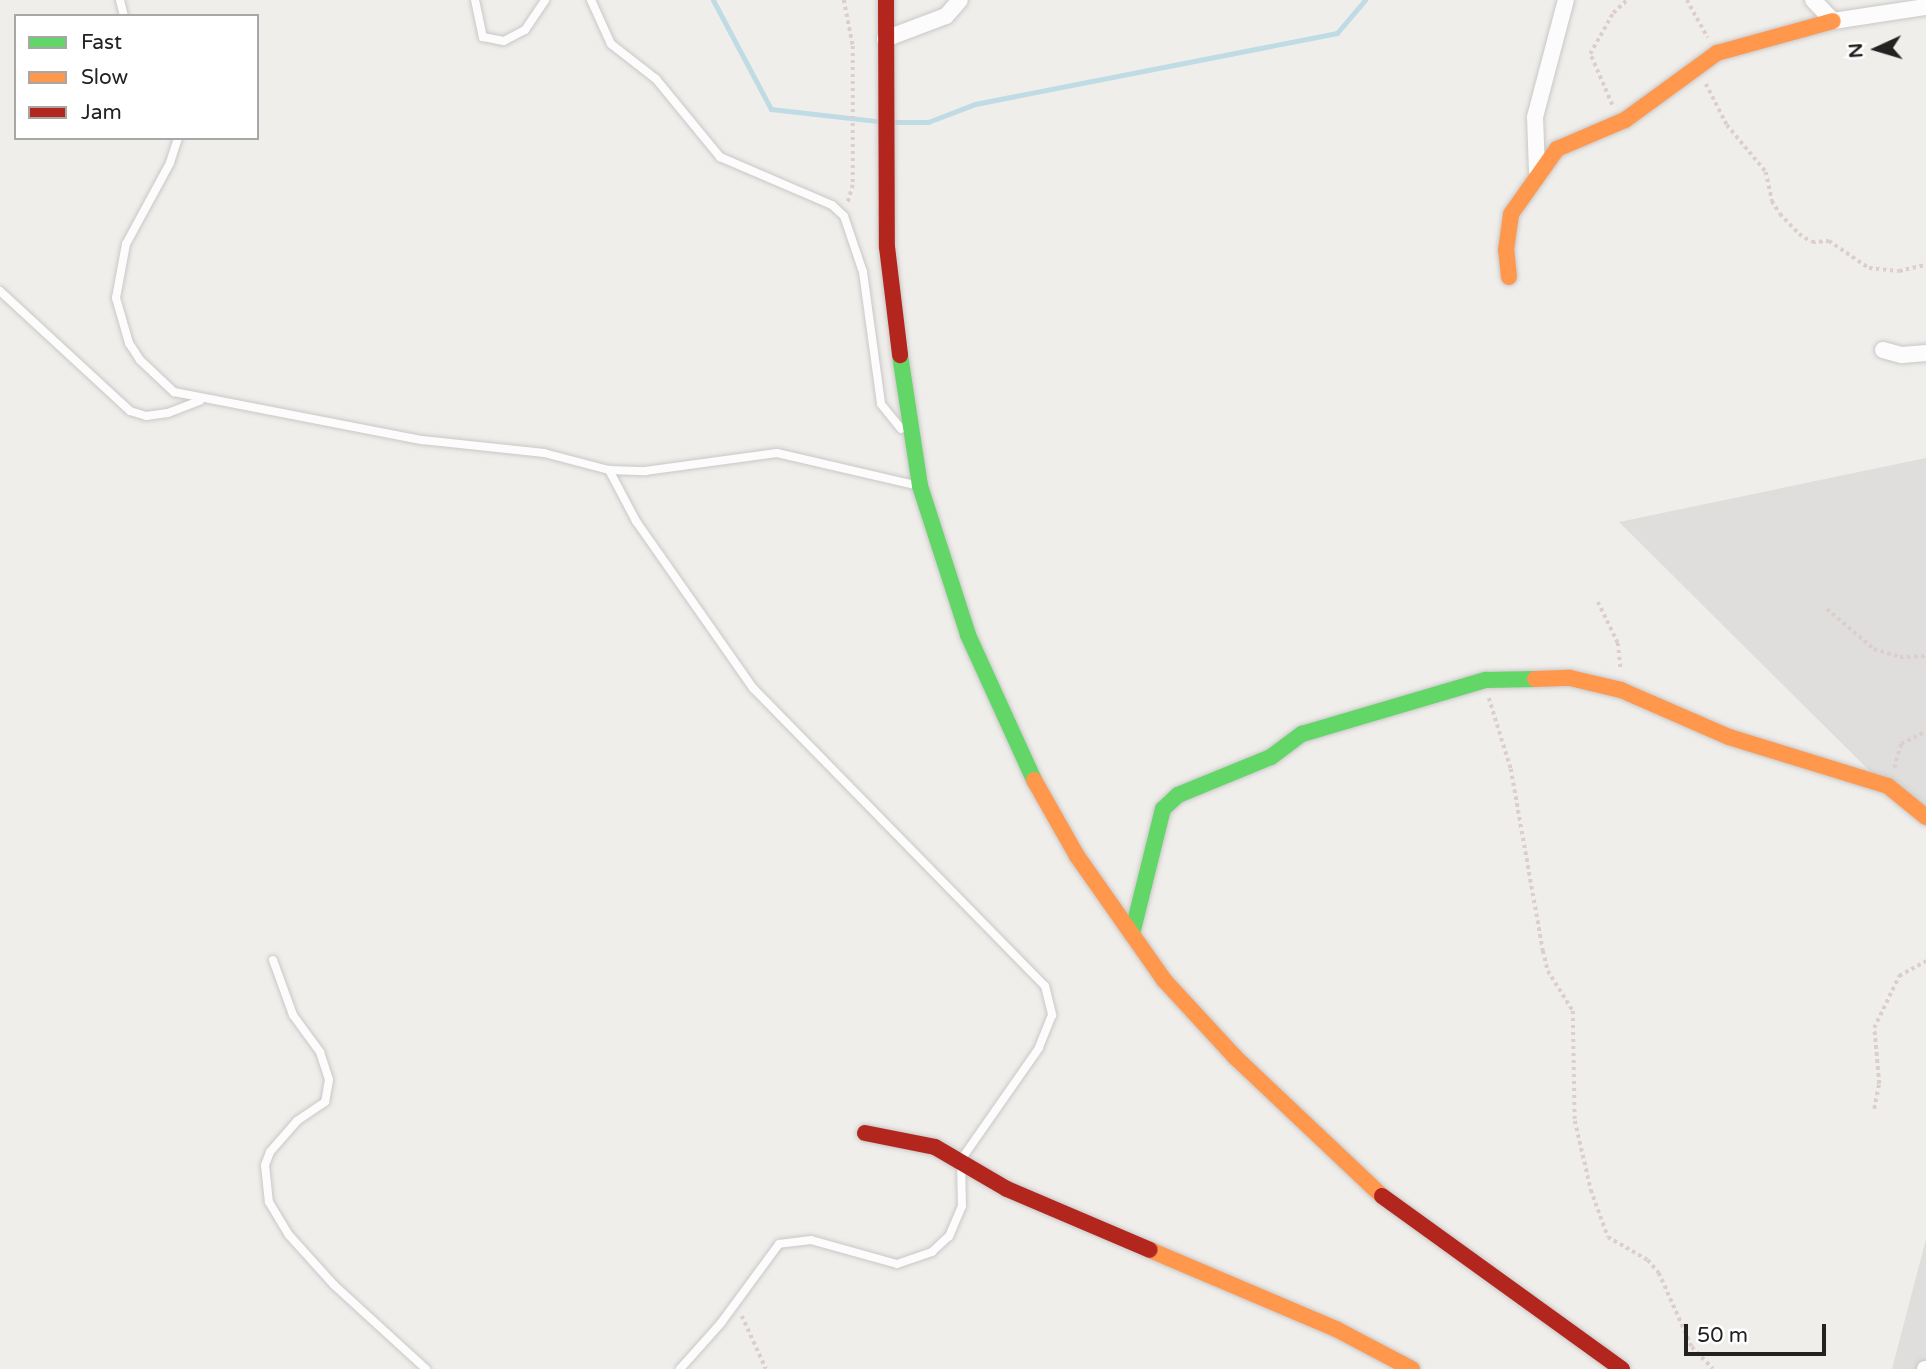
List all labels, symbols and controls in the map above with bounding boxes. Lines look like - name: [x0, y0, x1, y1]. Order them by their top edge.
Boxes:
- legend: [14, 14, 259, 140]
- north arrow: [1842, 14, 1912, 84]
- text: Fast: [81, 30, 122, 55]
- text: N: [1845, 42, 1868, 59]
- text: Slow: [81, 65, 128, 90]
- text: Jam: [81, 100, 122, 125]
- scale bar: [1688, 1310, 1830, 1354]
- text: 50 m: [1697, 1323, 1748, 1348]

